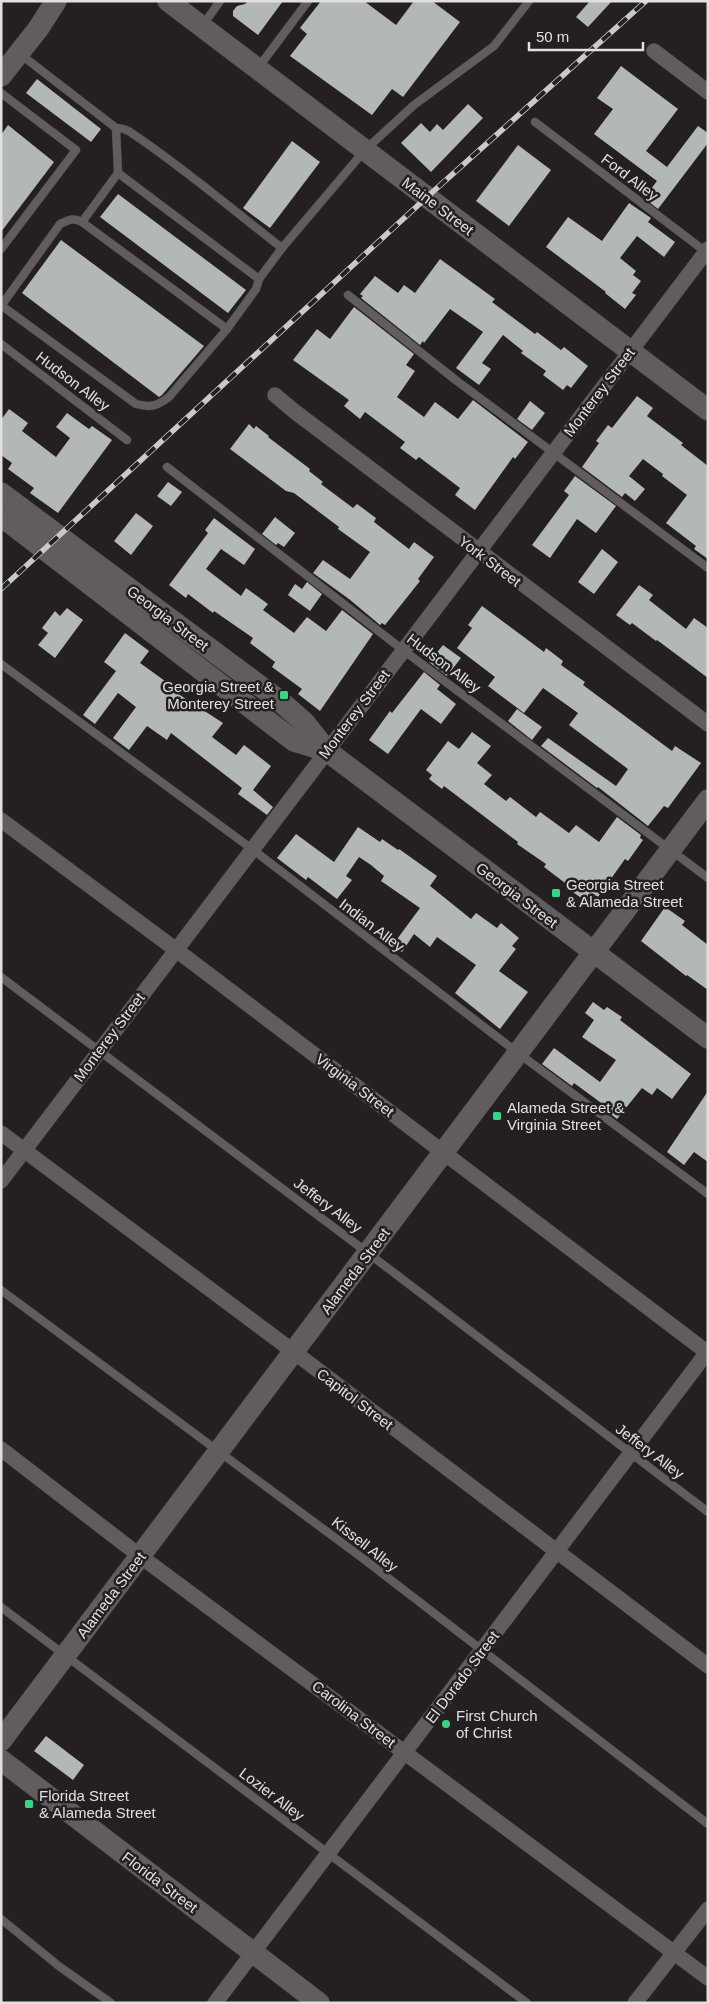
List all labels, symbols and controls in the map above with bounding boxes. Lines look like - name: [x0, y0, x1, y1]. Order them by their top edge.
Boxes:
- scale bar: [529, 20, 643, 52]
- text: 50 m: [536, 28, 569, 45]
- street label: Ford Alley: [598, 150, 662, 204]
- street label: Maine Street: [399, 174, 478, 239]
- street label: Monterey Street: [560, 344, 638, 440]
- street label: Hudson Alley: [33, 348, 113, 414]
- street label: York Street: [455, 532, 525, 590]
- street label: Georgia Street: [124, 582, 213, 655]
- street label: Hudson Alley: [404, 630, 484, 696]
- street label: Monterey Street: [315, 666, 393, 762]
- place label: Georgia Street & Monterey Street: [162, 678, 275, 712]
- marker: Georgia Street & Monterey Street: [278, 689, 290, 701]
- street label: Georgia Street: [473, 859, 562, 932]
- place label: Georgia Street & Alameda Street: [566, 876, 684, 910]
- marker: Georgia Street & Alameda Street: [550, 887, 562, 899]
- street label: Indian Alley: [336, 895, 408, 955]
- street label: Monterey Street: [70, 989, 148, 1085]
- street label: Virginia Street: [312, 1050, 398, 1121]
- place label: Alameda Street & Virginia Street: [507, 1099, 625, 1133]
- marker: Alameda Street & Virginia Street: [491, 1110, 503, 1122]
- street label: Jeffery Alley: [291, 1174, 366, 1236]
- street label: Alameda Street: [317, 1224, 393, 1317]
- street label: Capitol Street: [314, 1365, 397, 1434]
- street label: Jeffery Alley: [613, 1420, 688, 1482]
- street label: Kissell Alley: [329, 1513, 402, 1575]
- street label: Alameda Street: [73, 1548, 149, 1641]
- street label: El Dorado Street: [422, 1627, 503, 1726]
- street label: Carolina Street: [309, 1677, 400, 1751]
- place label: First Church of Christ: [456, 1707, 538, 1741]
- marker: First Church of Christ: [440, 1718, 452, 1730]
- street label: Lozier Alley: [236, 1764, 308, 1824]
- place label: Florida Street & Alameda Street: [39, 1787, 157, 1821]
- marker: Florida Street & Alameda Street: [23, 1798, 35, 1810]
- street label: Florida Street: [119, 1848, 202, 1916]

